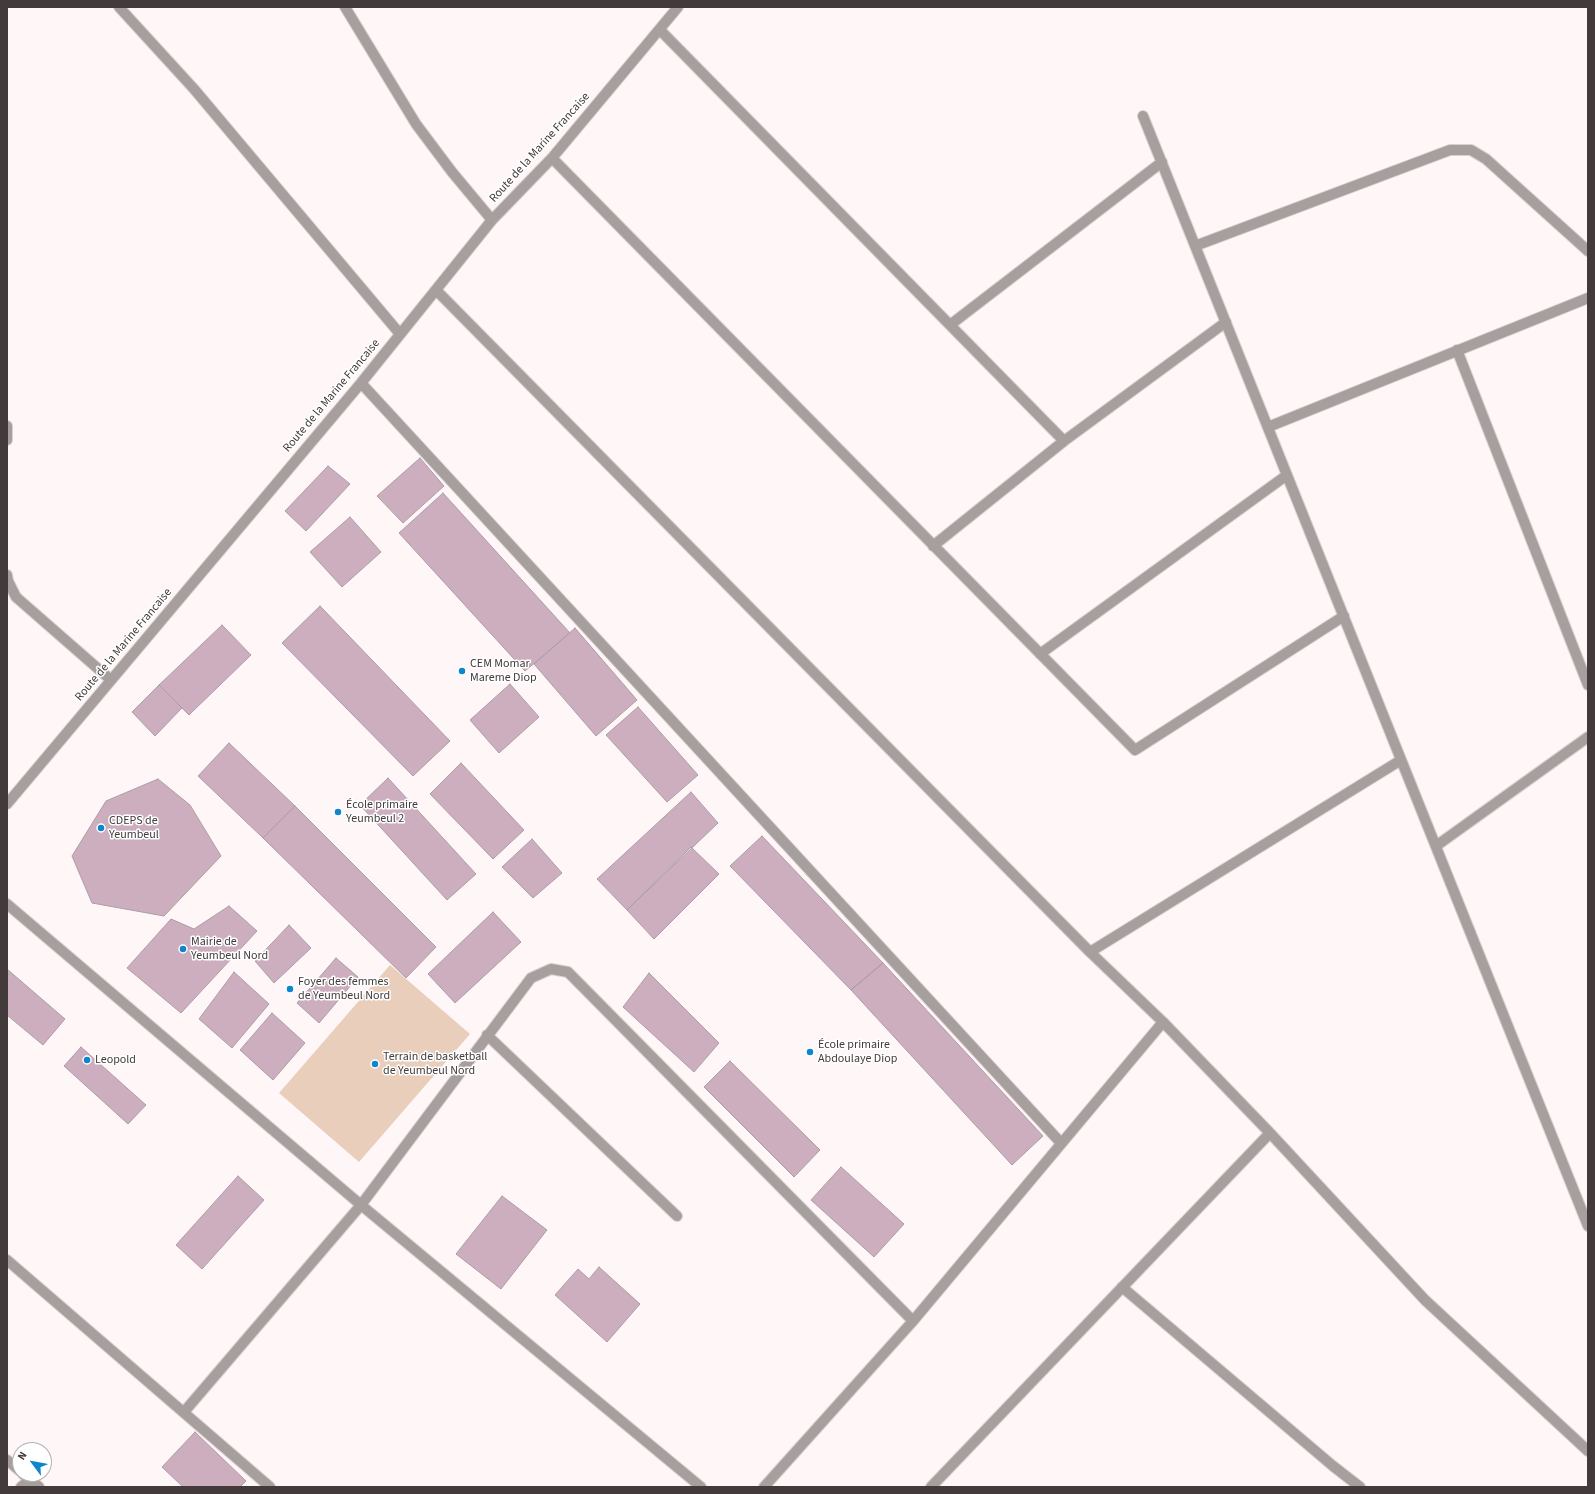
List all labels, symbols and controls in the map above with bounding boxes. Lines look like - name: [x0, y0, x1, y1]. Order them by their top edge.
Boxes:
- street label: Route de la Marine Francaise: [487, 90, 593, 206]
- street label: Route de la Marine Francaise: [281, 337, 383, 455]
- street label: Route de la Marine Francaise: [73, 586, 175, 704]
- place label: CEM Momar Mareme Diop: [470, 657, 537, 685]
- marker: CEM Momar Mareme Diop: [457, 666, 467, 676]
- place label: École primaire Yeumbeul 2: [346, 798, 418, 826]
- marker: École primaire Yeumbeul 2: [333, 807, 343, 817]
- place label: CDEPS de Yeumbeul: [109, 814, 159, 842]
- marker: CDEPS de Yeumbeul: [96, 823, 106, 833]
- place label: Mairie de Yeumbeul Nord: [191, 935, 268, 963]
- marker: Mairie de Yeumbeul Nord: [178, 944, 188, 954]
- place label: Foyer des femmes de Yeumbeul Nord: [298, 975, 390, 1003]
- marker: Foyer des femmes de Yeumbeul Nord: [285, 984, 295, 994]
- place label: École primaire Abdoulaye Diop: [818, 1038, 897, 1066]
- marker: École primaire Abdoulaye Diop: [805, 1047, 815, 1057]
- place label: Terrain de basketball de Yeumbeul Nord: [383, 1050, 487, 1078]
- place label: Leopold: [95, 1053, 136, 1067]
- marker: Leopold: [82, 1055, 92, 1065]
- marker: Terrain de basketball de Yeumbeul Nord: [370, 1059, 380, 1069]
- north arrow: [12, 1442, 52, 1482]
- text: N: [14, 1449, 31, 1463]

